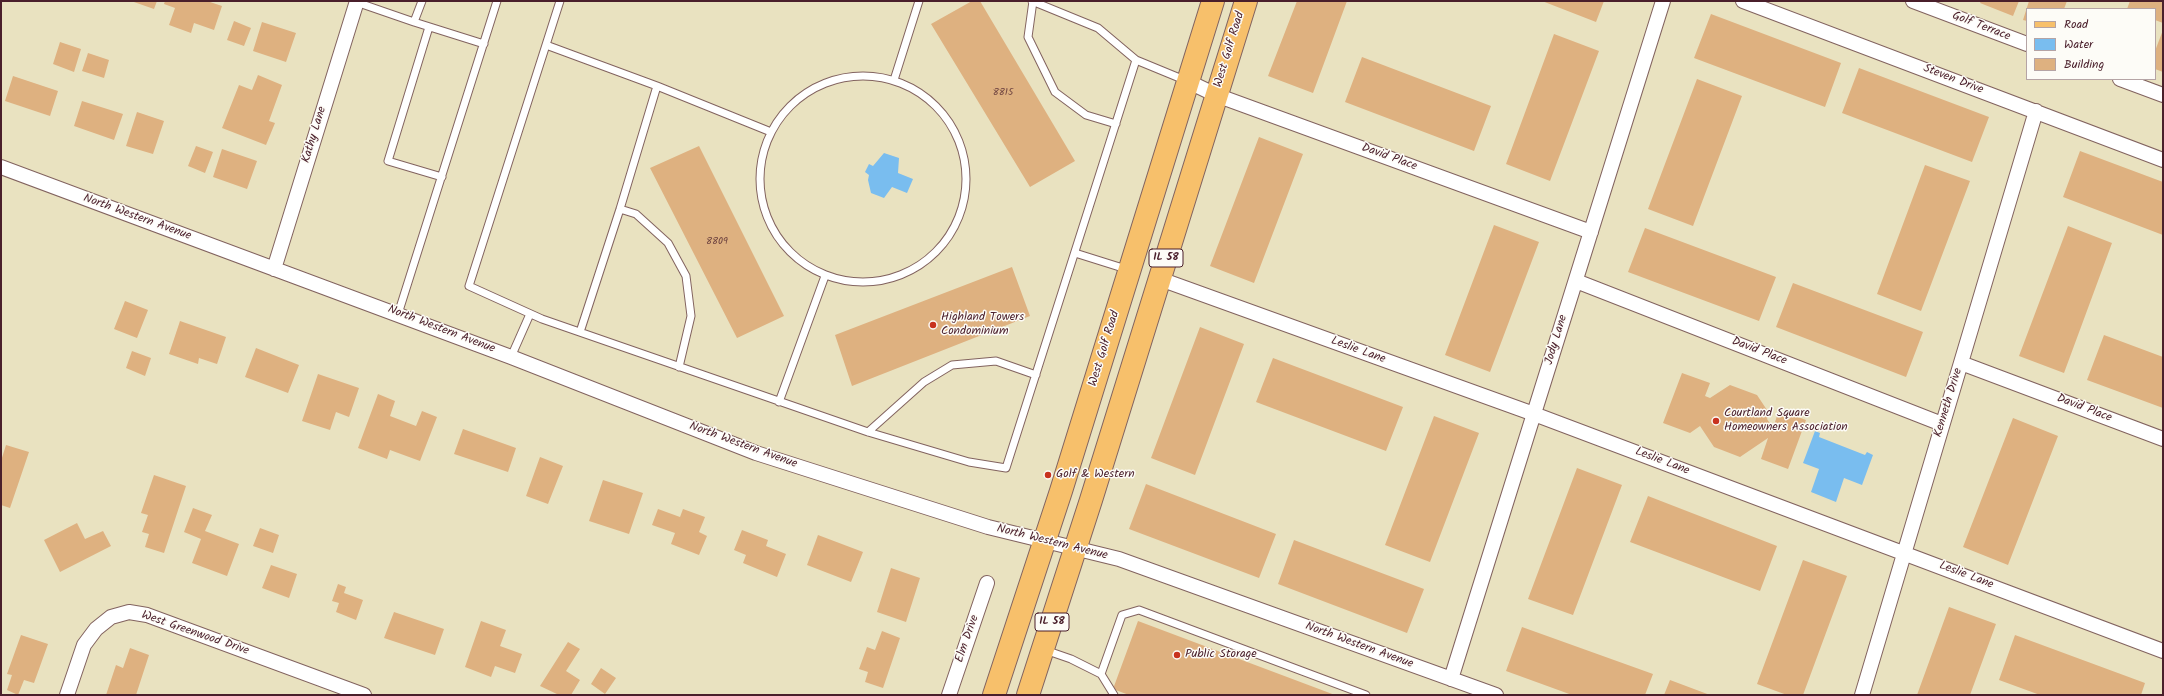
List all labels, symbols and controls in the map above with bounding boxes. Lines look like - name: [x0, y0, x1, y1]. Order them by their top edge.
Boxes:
- legend: [2026, 8, 2156, 80]
- street label: Golf Terrace: [1950, 9, 2012, 45]
- street label: West Golf Road: [1212, 10, 1248, 90]
- text: Road: [2064, 15, 2088, 34]
- text: Water: [2064, 35, 2093, 54]
- text: Building: [2064, 55, 2104, 74]
- street label: Steven Drive: [1921, 62, 1985, 98]
- house number: 8815: [993, 87, 1013, 99]
- street label: Kathy Lane: [300, 105, 330, 165]
- street label: David Place: [1359, 141, 1419, 175]
- street label: North Western Avenue: [81, 192, 193, 244]
- house number: 8809: [706, 236, 728, 248]
- road number: IL 58: [1149, 249, 1183, 267]
- street label: North Western Avenue: [385, 303, 497, 357]
- street label: West Golf Road: [1087, 309, 1123, 389]
- place label: Highland Towers Condominium: [941, 311, 1024, 339]
- street label: Jody Lane: [1543, 313, 1571, 367]
- marker: Highland Towers Condominium: [928, 320, 938, 330]
- street label: Leslie Lane: [1329, 334, 1387, 368]
- street label: David Place: [1729, 335, 1789, 369]
- street label: Kenneth Drive: [1932, 367, 1966, 439]
- street label: David Place: [2054, 392, 2114, 426]
- place label: Courtland Square Homeowners Association: [1724, 407, 1848, 435]
- marker: Courtland Square Homeowners Association: [1711, 416, 1721, 426]
- street label: North Western Avenue: [687, 420, 799, 472]
- street label: Leslie Lane: [1633, 445, 1691, 479]
- place label: Golf & Western: [1056, 468, 1135, 482]
- marker: Golf & Western: [1043, 470, 1053, 480]
- street label: North Western Avenue: [995, 522, 1109, 564]
- street label: Leslie Lane: [1937, 559, 1995, 593]
- street label: West Greenwood Drive: [139, 609, 251, 659]
- street label: Elm Drive: [953, 613, 983, 665]
- road number: IL 58: [1035, 613, 1069, 631]
- street label: North Western Avenue: [1303, 620, 1415, 672]
- place label: Public Storage: [1185, 648, 1257, 662]
- marker: Public Storage: [1172, 650, 1182, 660]

